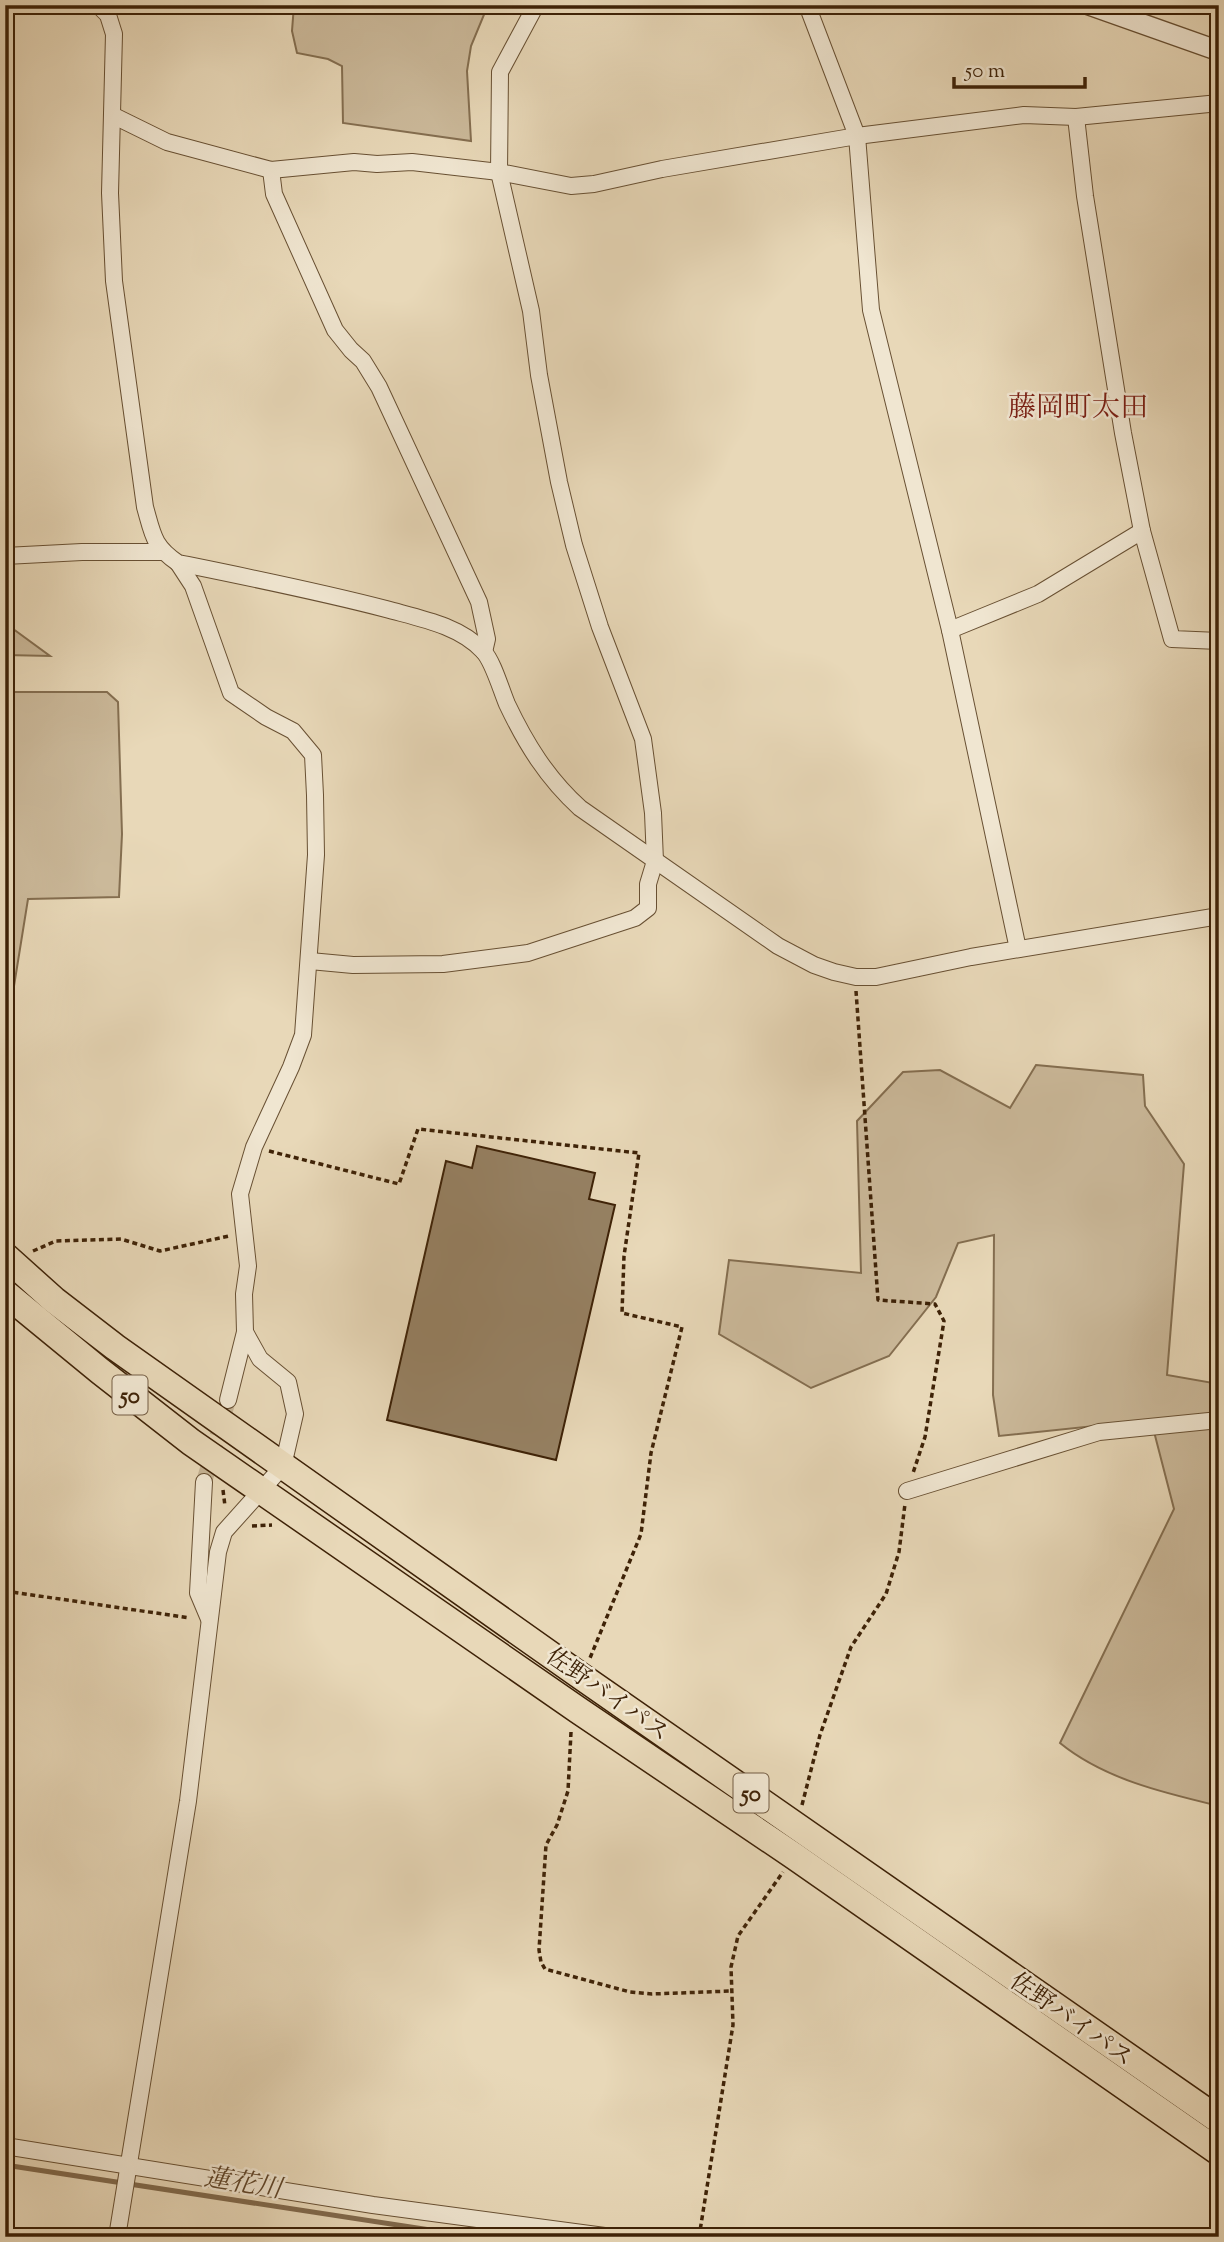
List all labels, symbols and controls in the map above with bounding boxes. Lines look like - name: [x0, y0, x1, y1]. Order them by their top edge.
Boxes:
- scale bar: [954, 46, 1086, 90]
- text: 50 m: [964, 57, 1005, 87]
- district label: 藤岡町太田: [1008, 389, 1148, 429]
- road number: 50: [113, 1376, 148, 1414]
- street label: 佐野バイパス: [538, 1641, 675, 1751]
- road number: 50: [734, 1774, 768, 1812]
- street label: 佐野バイパス: [1002, 1966, 1139, 2076]
- water label: 蓮花川: [201, 2160, 287, 2209]

